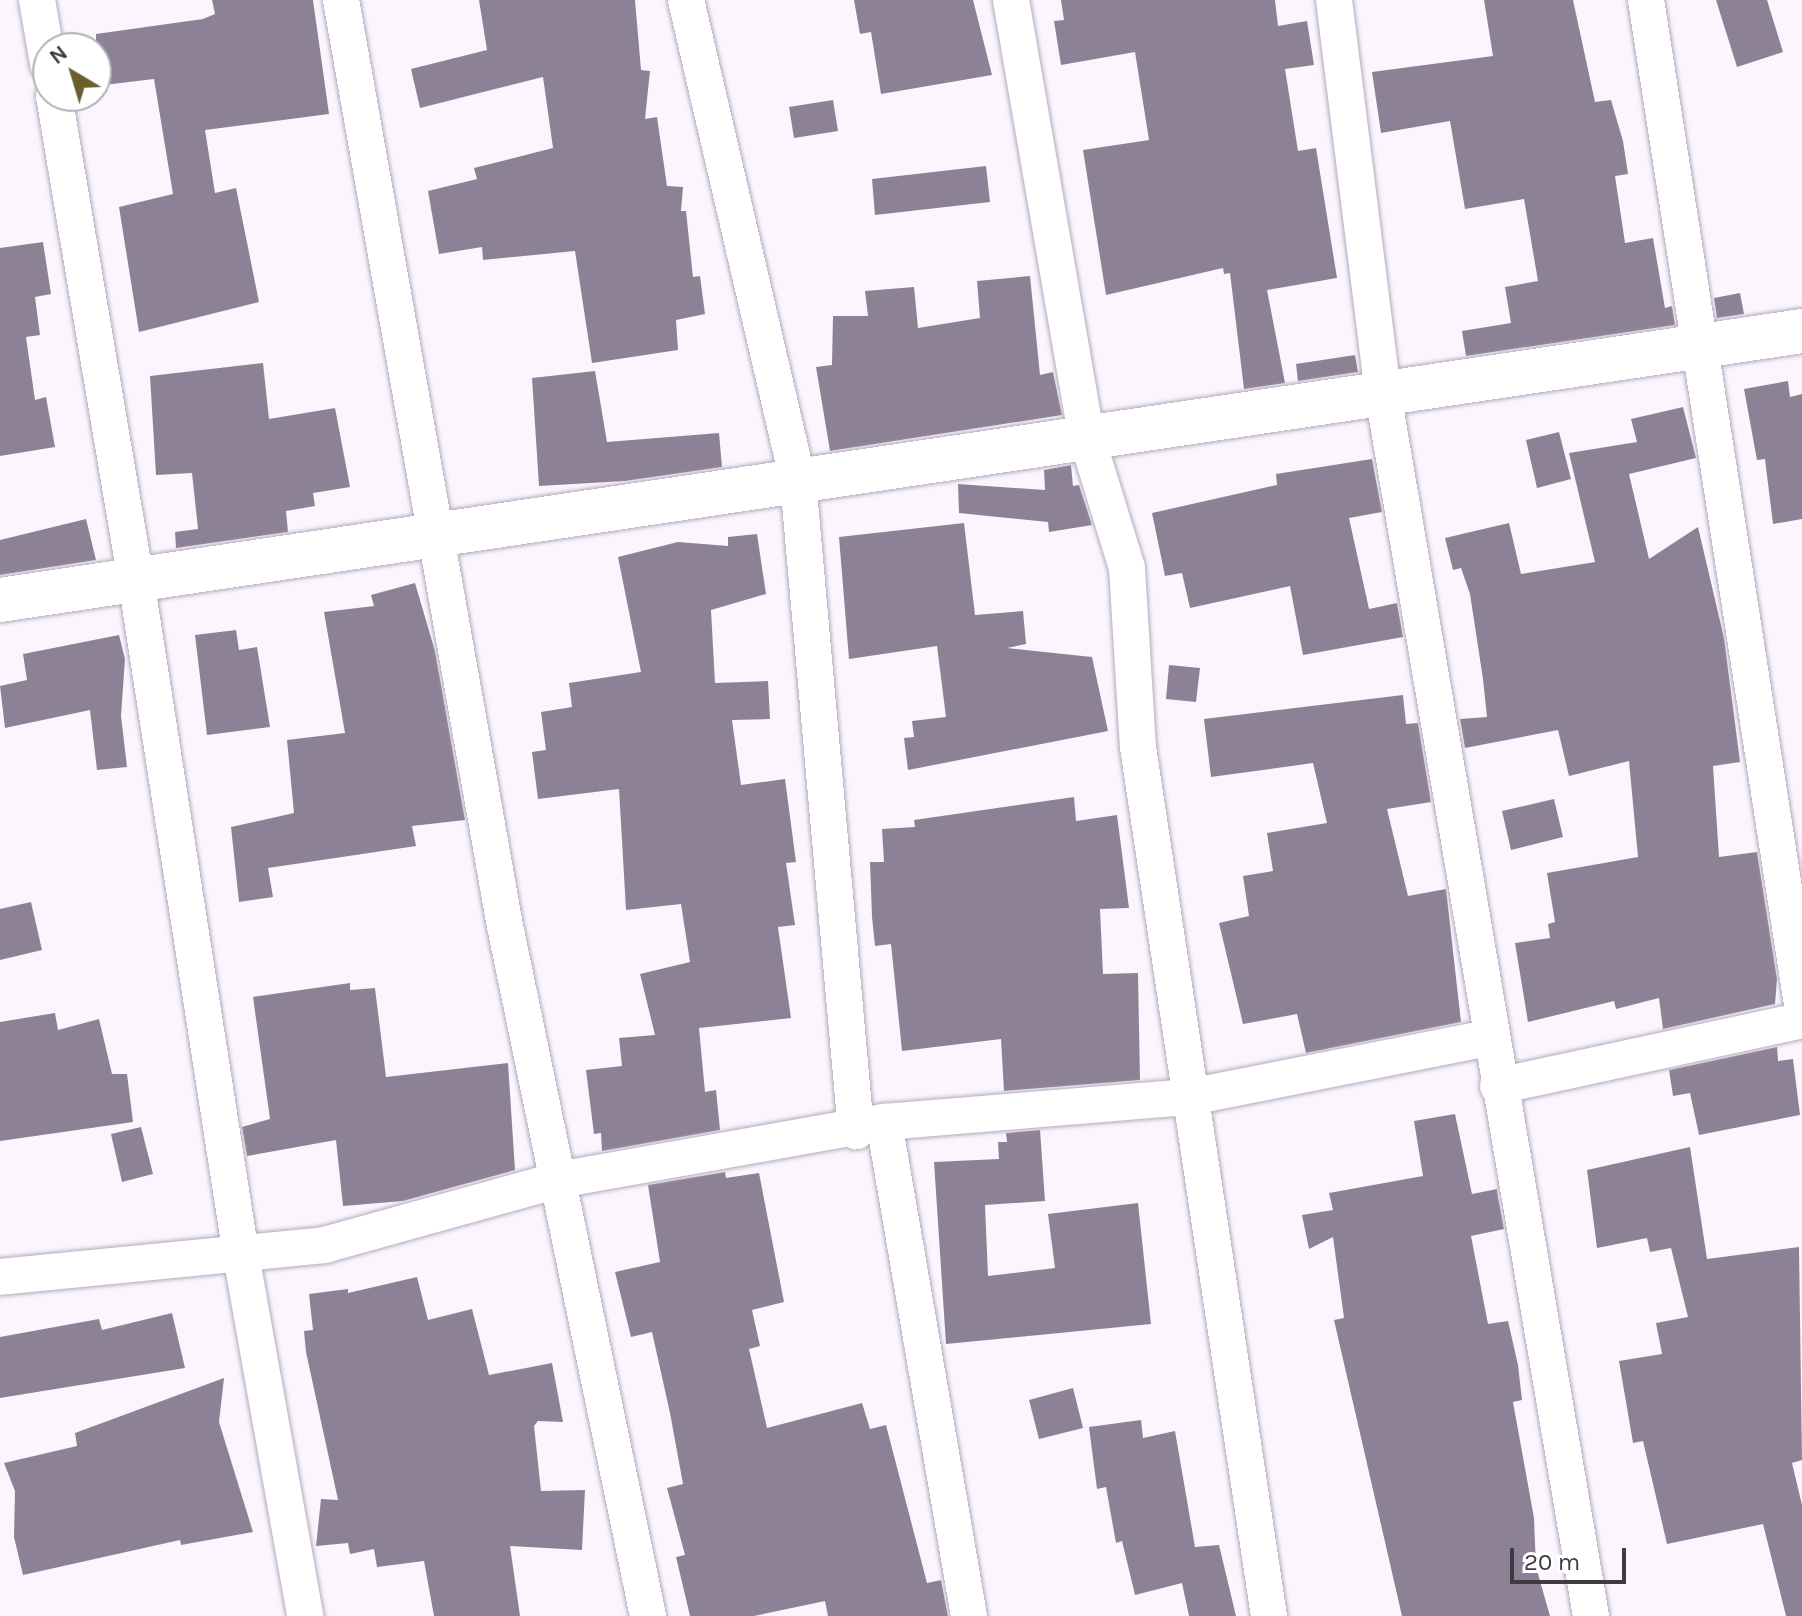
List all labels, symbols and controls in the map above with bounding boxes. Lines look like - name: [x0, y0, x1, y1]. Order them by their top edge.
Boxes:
- north arrow: [32, 32, 112, 112]
- text: N: [44, 40, 73, 70]
- scale bar: [1514, 1532, 1630, 1582]
- text: 20 m: [1524, 1548, 1580, 1576]

